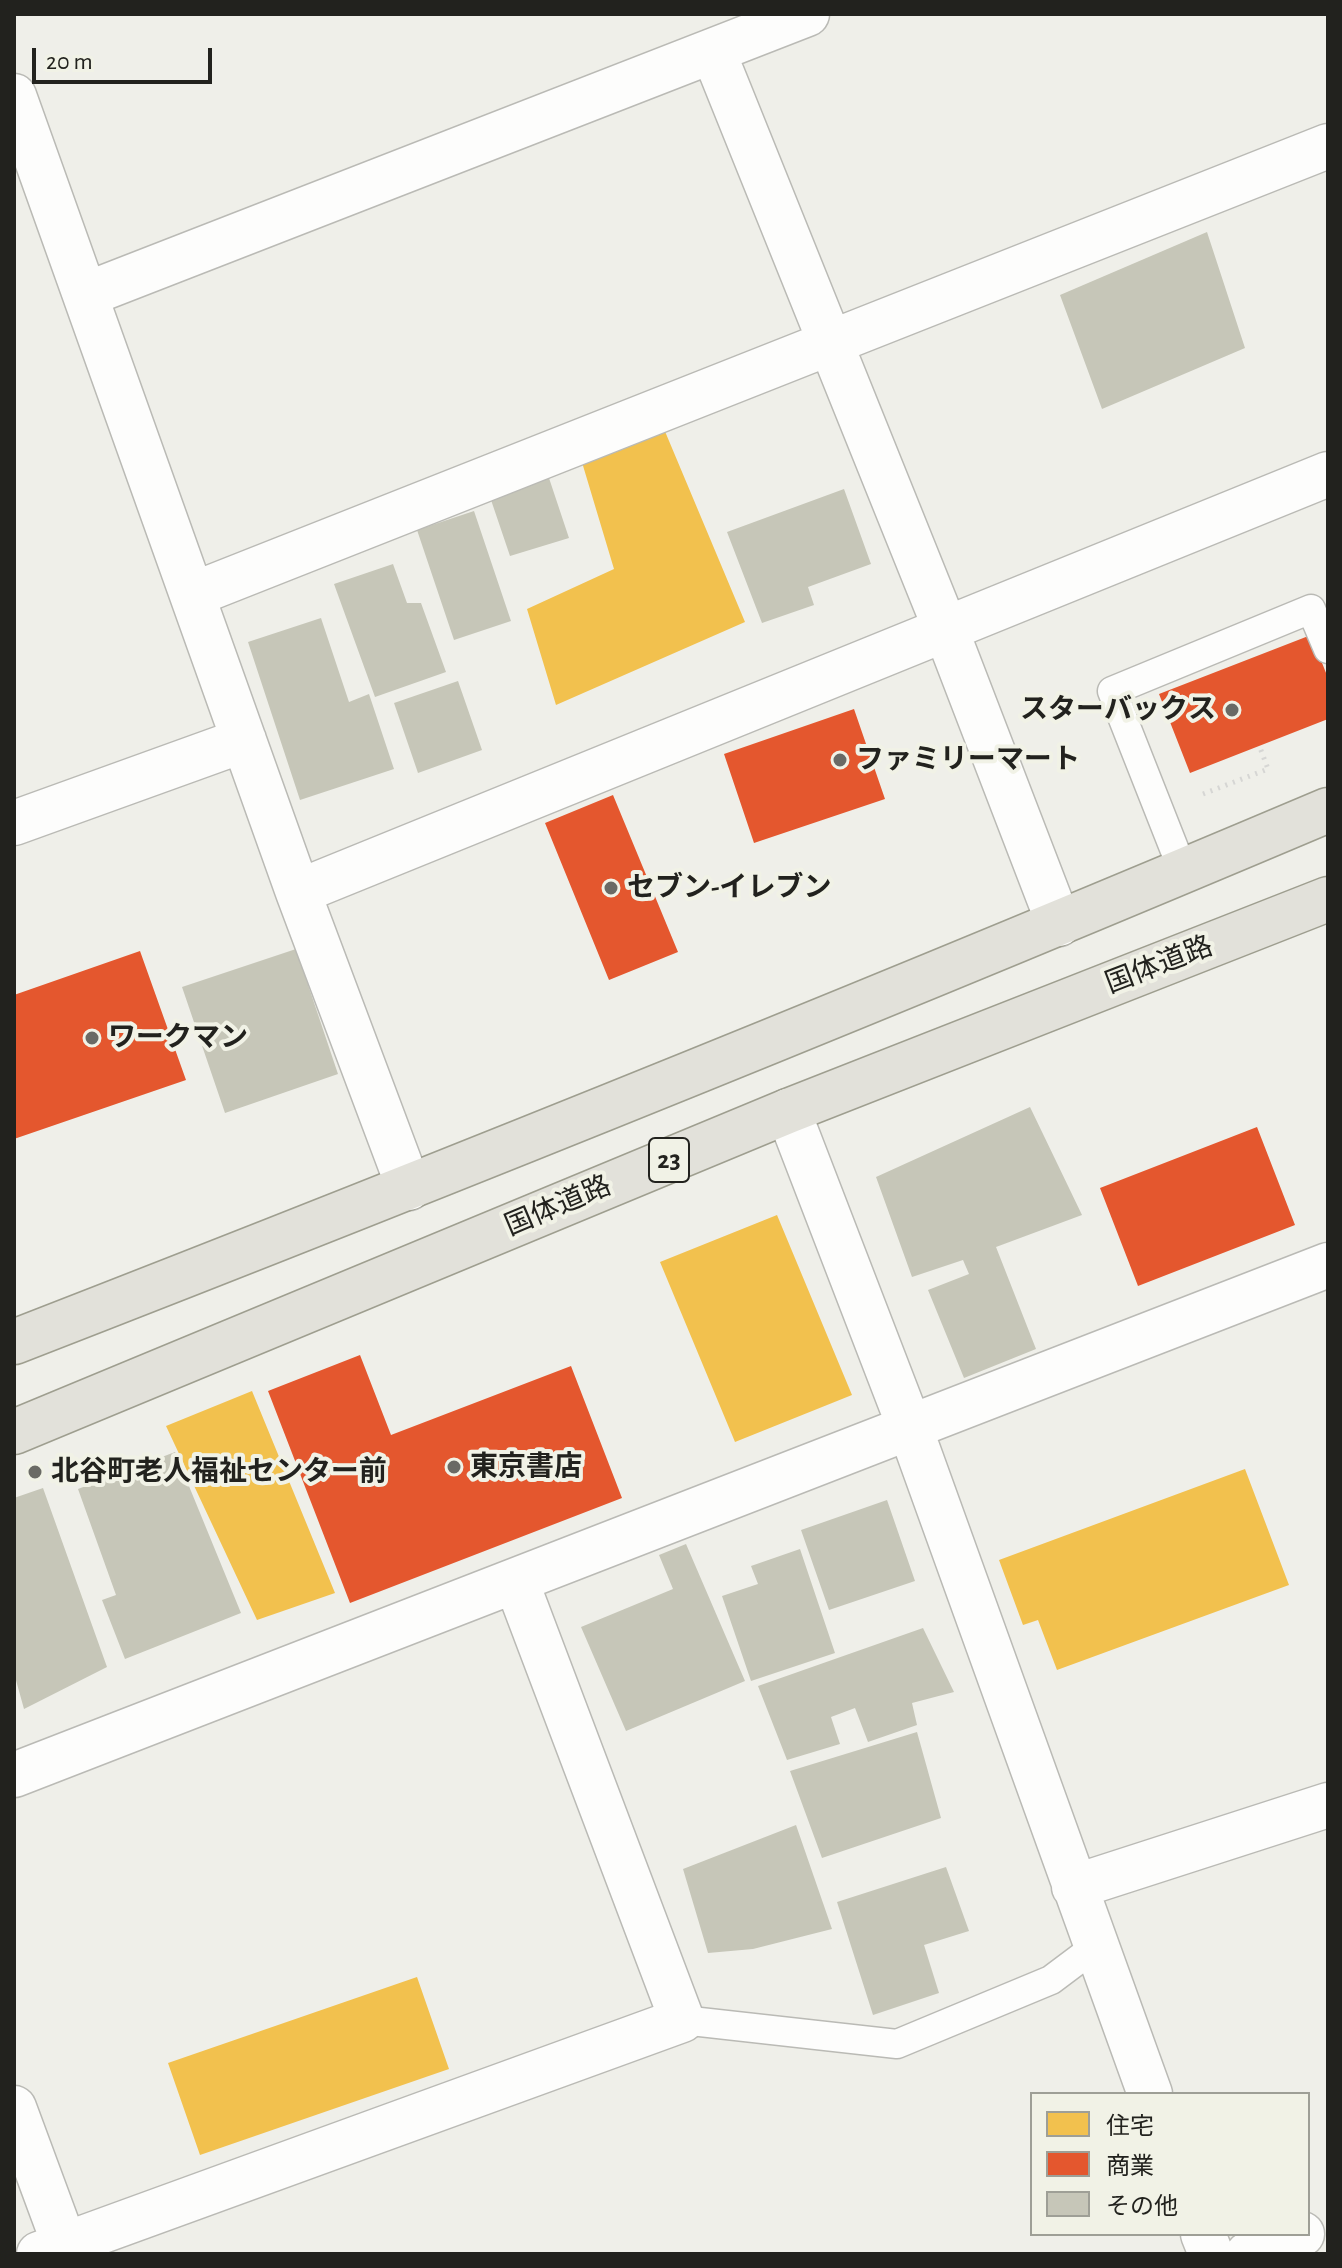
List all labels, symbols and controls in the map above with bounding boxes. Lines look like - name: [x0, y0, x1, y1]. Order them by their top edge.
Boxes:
- scale bar: [36, 32, 216, 82]
- text: 20 m: [46, 50, 93, 74]
- place label: スターバックス: [1020, 693, 1216, 727]
- marker: スターバックス: [1223, 701, 1241, 719]
- place label: ファミリーマート: [856, 743, 1080, 777]
- marker: ファミリーマート: [831, 751, 849, 769]
- place label: セブン-イレブン: [627, 871, 832, 905]
- marker: セブン-イレブン: [602, 879, 620, 897]
- street label: 国体道路: [1101, 929, 1217, 1001]
- place label: ワークマン: [108, 1021, 248, 1055]
- marker: ワークマン: [83, 1029, 101, 1047]
- road number: 23: [649, 1138, 689, 1182]
- street label: 国体道路: [500, 1169, 616, 1243]
- place label: 東京書店: [470, 1450, 582, 1484]
- place label: 北谷町老人福祉センター前: [51, 1455, 387, 1489]
- marker: 東京書店: [445, 1458, 463, 1476]
- marker: 北谷町老人福祉センター前: [26, 1463, 44, 1481]
- legend: [1030, 2092, 1310, 2236]
- text: 住宅: [1106, 2115, 1154, 2139]
- text: 商業: [1106, 2155, 1154, 2179]
- text: その他: [1106, 2195, 1178, 2219]

